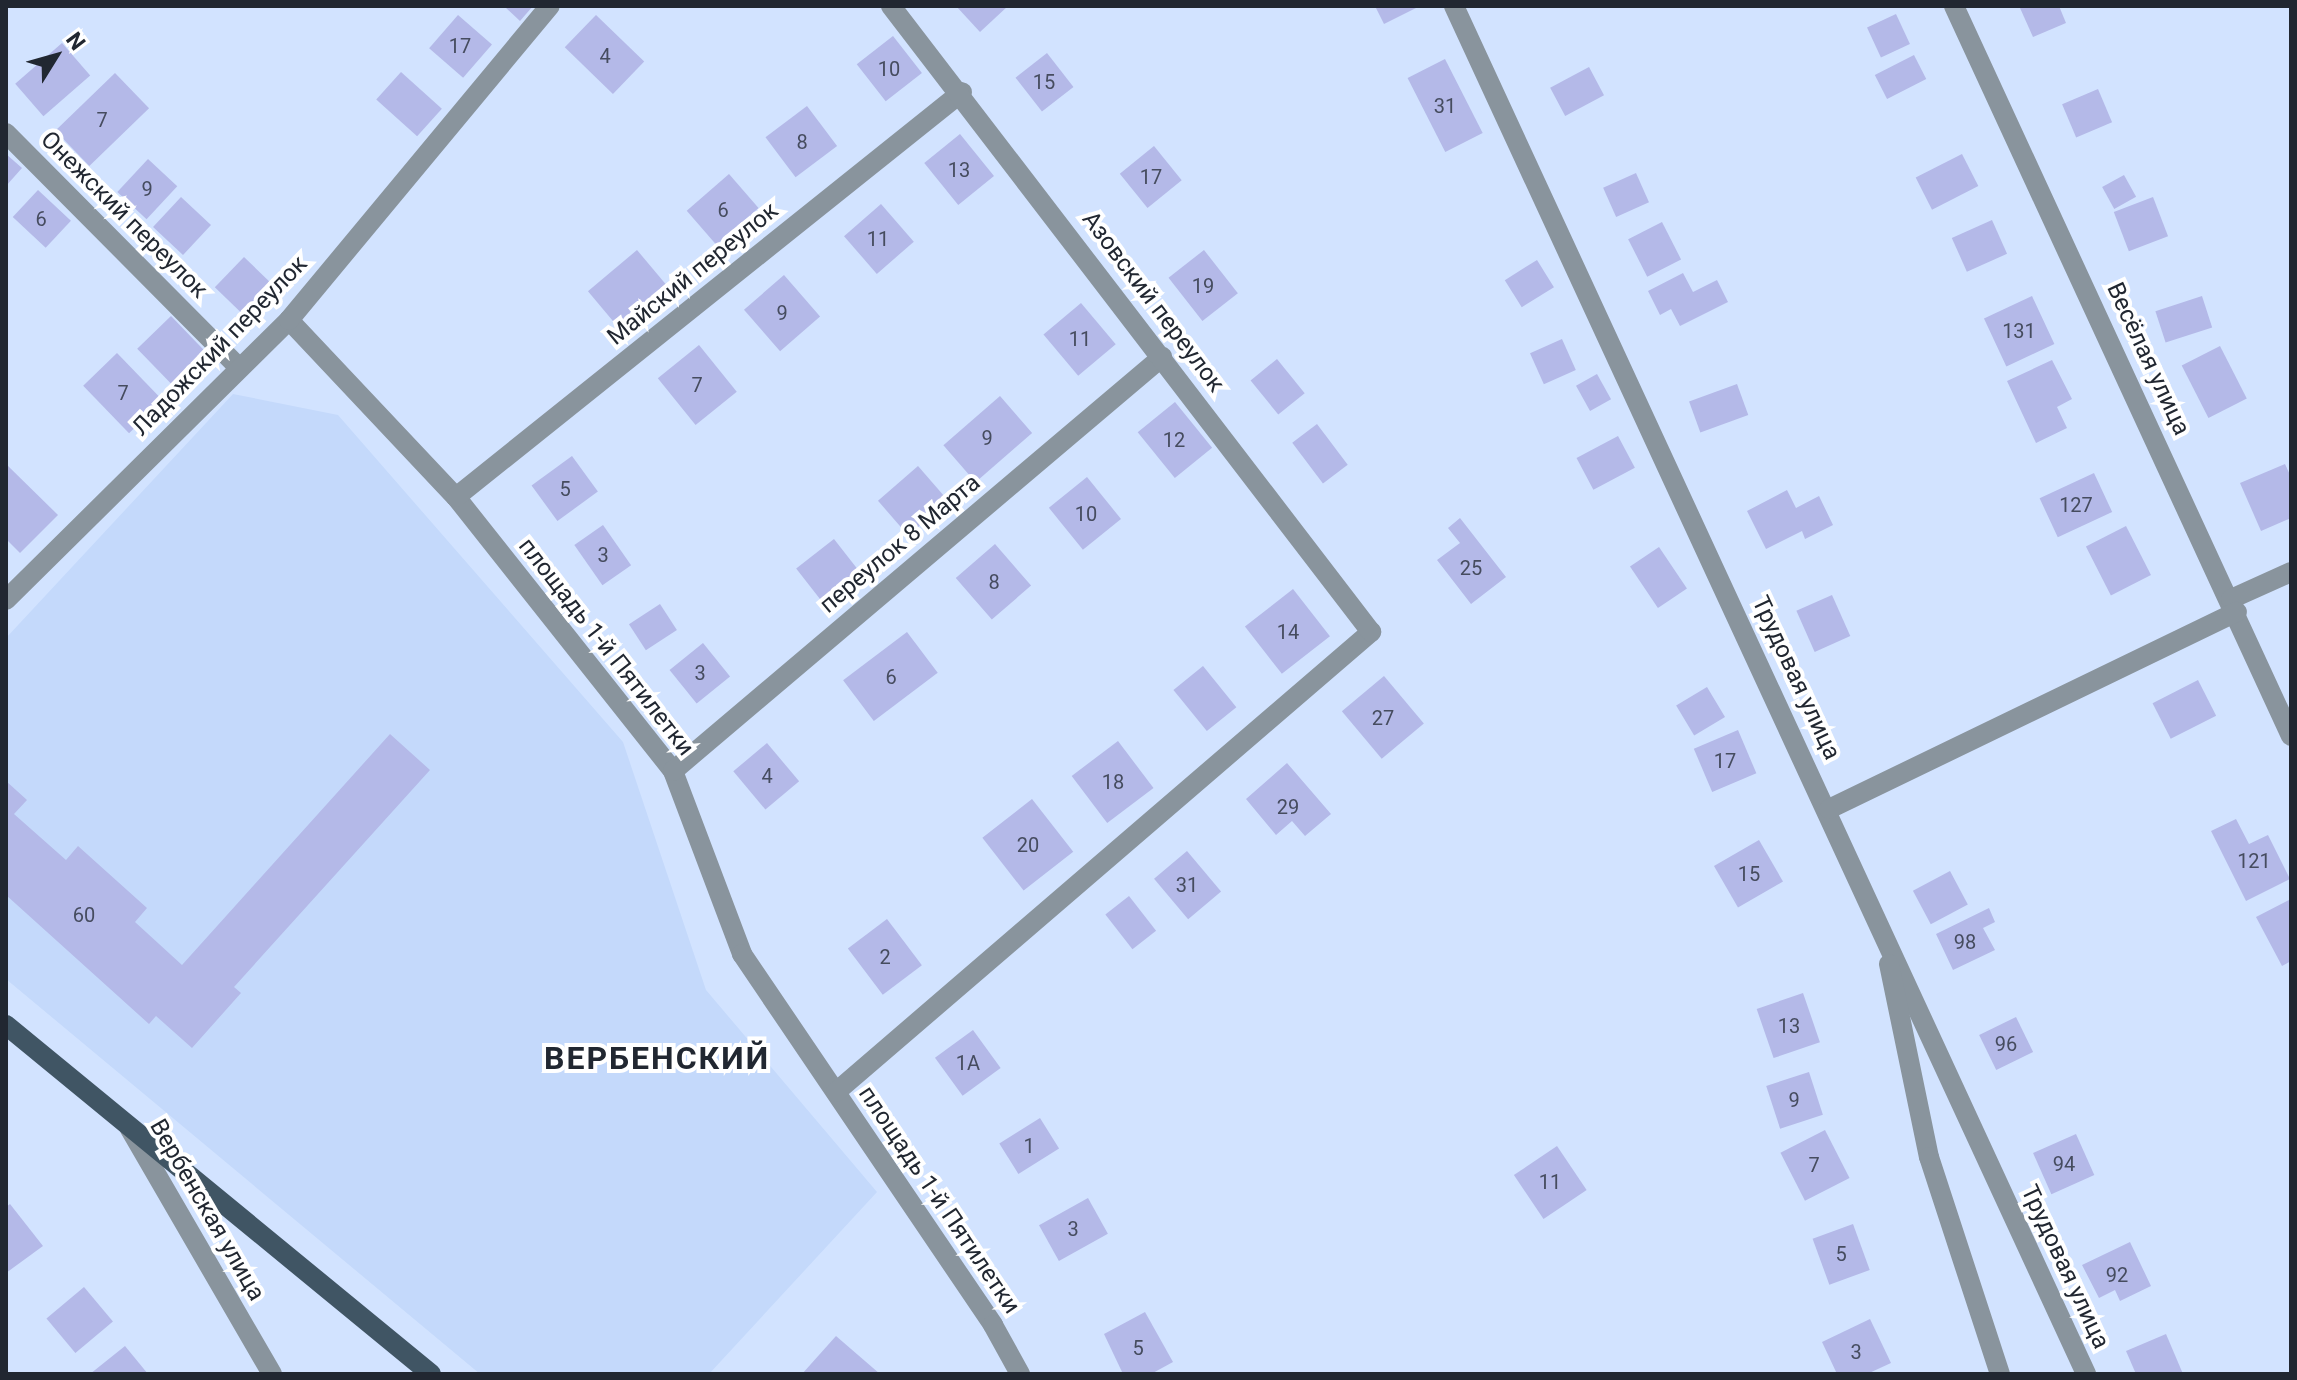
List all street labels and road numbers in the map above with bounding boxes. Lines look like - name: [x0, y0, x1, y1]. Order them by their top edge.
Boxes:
- street label: Онежский переулок: [34, 125, 214, 305]
- street label: Майский переулок: [602, 196, 784, 352]
- street label: Азовский переулок: [1076, 206, 1230, 398]
- street label: Ладожский переулок: [127, 250, 313, 442]
- street label: Весёлая улица: [2100, 278, 2196, 440]
- street label: переулок 8 Марта: [814, 469, 986, 619]
- street label: площадь 1-й Пятилетки: [512, 532, 700, 762]
- street label: Трудовая улица: [1746, 592, 1846, 764]
- street label: площадь 1-й Пятилетки: [852, 1081, 1026, 1319]
- street label: Вербенская улица: [143, 1114, 271, 1306]
- street label: Трудовая улица: [2015, 1181, 2115, 1353]

